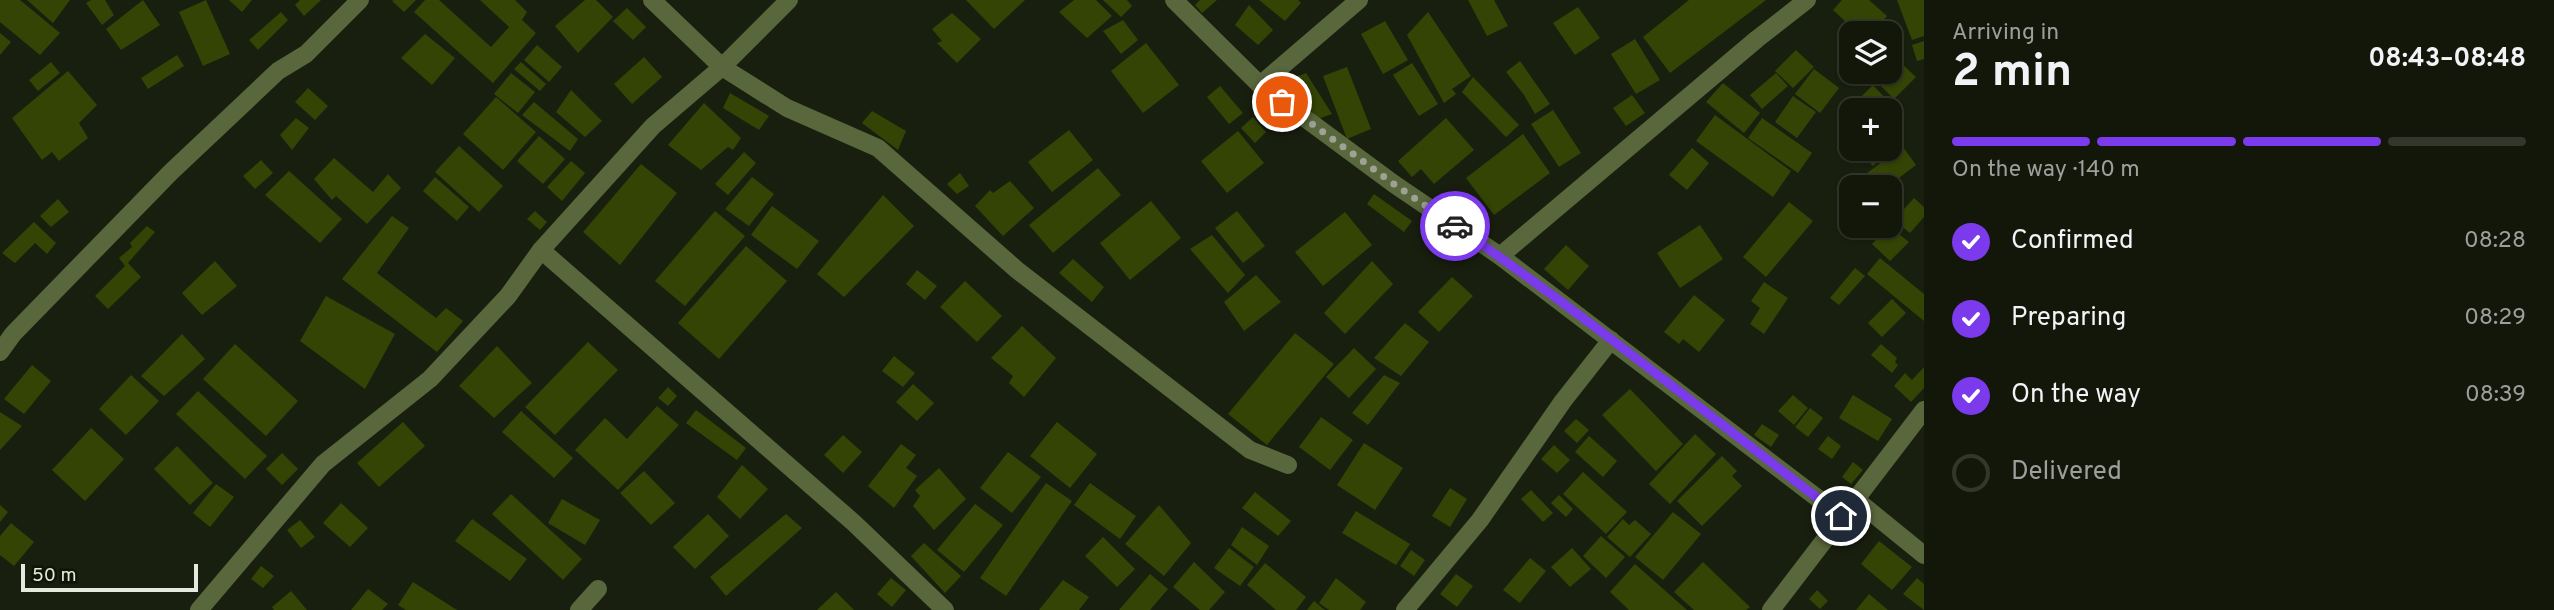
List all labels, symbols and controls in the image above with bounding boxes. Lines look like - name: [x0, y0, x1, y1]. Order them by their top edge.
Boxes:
- text: Arriving in: [1952, 19, 2059, 48]
- map controls: [1839, 21, 1902, 238]
- button: layers: [1839, 21, 1902, 84]
- text: 08:43–08:48: [2368, 43, 2526, 76]
- text: 2 min: [1952, 44, 2072, 103]
- pin: [1252, 72, 1312, 132]
- icon: bag: [1263, 83, 1301, 121]
- button: +: [1839, 98, 1902, 161]
- text: On the way · 140 m: [1952, 156, 2140, 185]
- button: −: [1839, 175, 1902, 238]
- courier: [1420, 191, 1490, 261]
- icon: car: [1436, 207, 1474, 245]
- icon: check: [1952, 223, 1990, 261]
- text: Confirmed: [2011, 225, 2134, 258]
- text: 08:28: [2464, 227, 2526, 256]
- icon: check: [1952, 300, 1990, 338]
- text: Preparing: [2011, 302, 2126, 335]
- text: 08:29: [2464, 304, 2526, 333]
- icon: check: [1952, 377, 1990, 415]
- text: On the way: [2011, 379, 2141, 412]
- text: 08:39: [2465, 381, 2526, 410]
- text: Delivered: [2011, 456, 2122, 489]
- pin: [1811, 486, 1871, 546]
- icon: home: [1822, 497, 1860, 535]
- scale bar: [21, 561, 198, 593]
- text: 50 m: [32, 564, 77, 588]

